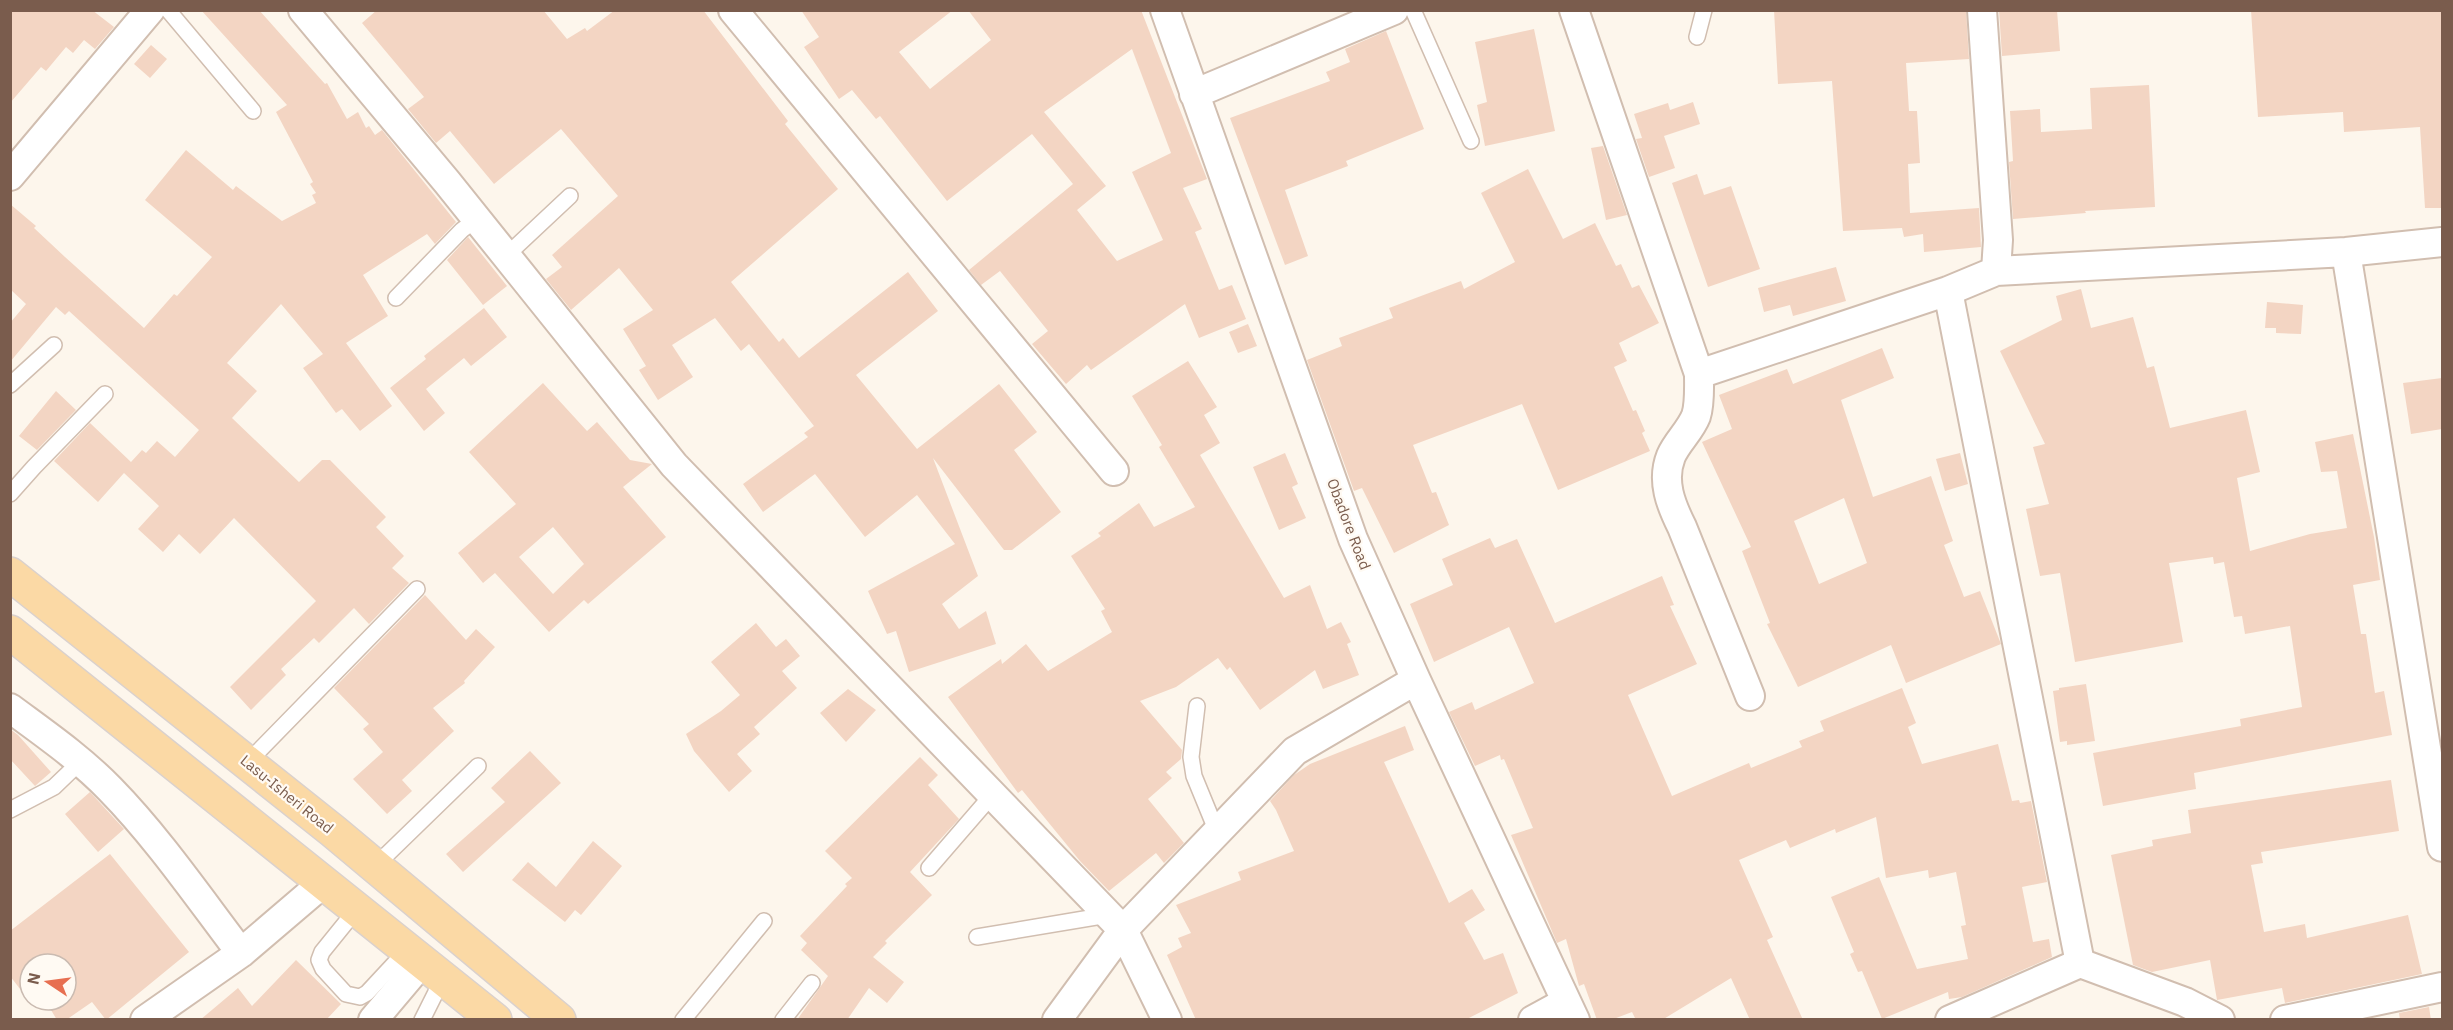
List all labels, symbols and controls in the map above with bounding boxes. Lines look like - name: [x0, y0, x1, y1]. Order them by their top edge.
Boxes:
- street label: Obadore Road: [1323, 476, 1375, 572]
- street label: Lasu-Isheri Road: [237, 751, 337, 837]
- north arrow: [18, 952, 78, 1012]
- text: N: [22, 971, 44, 987]

